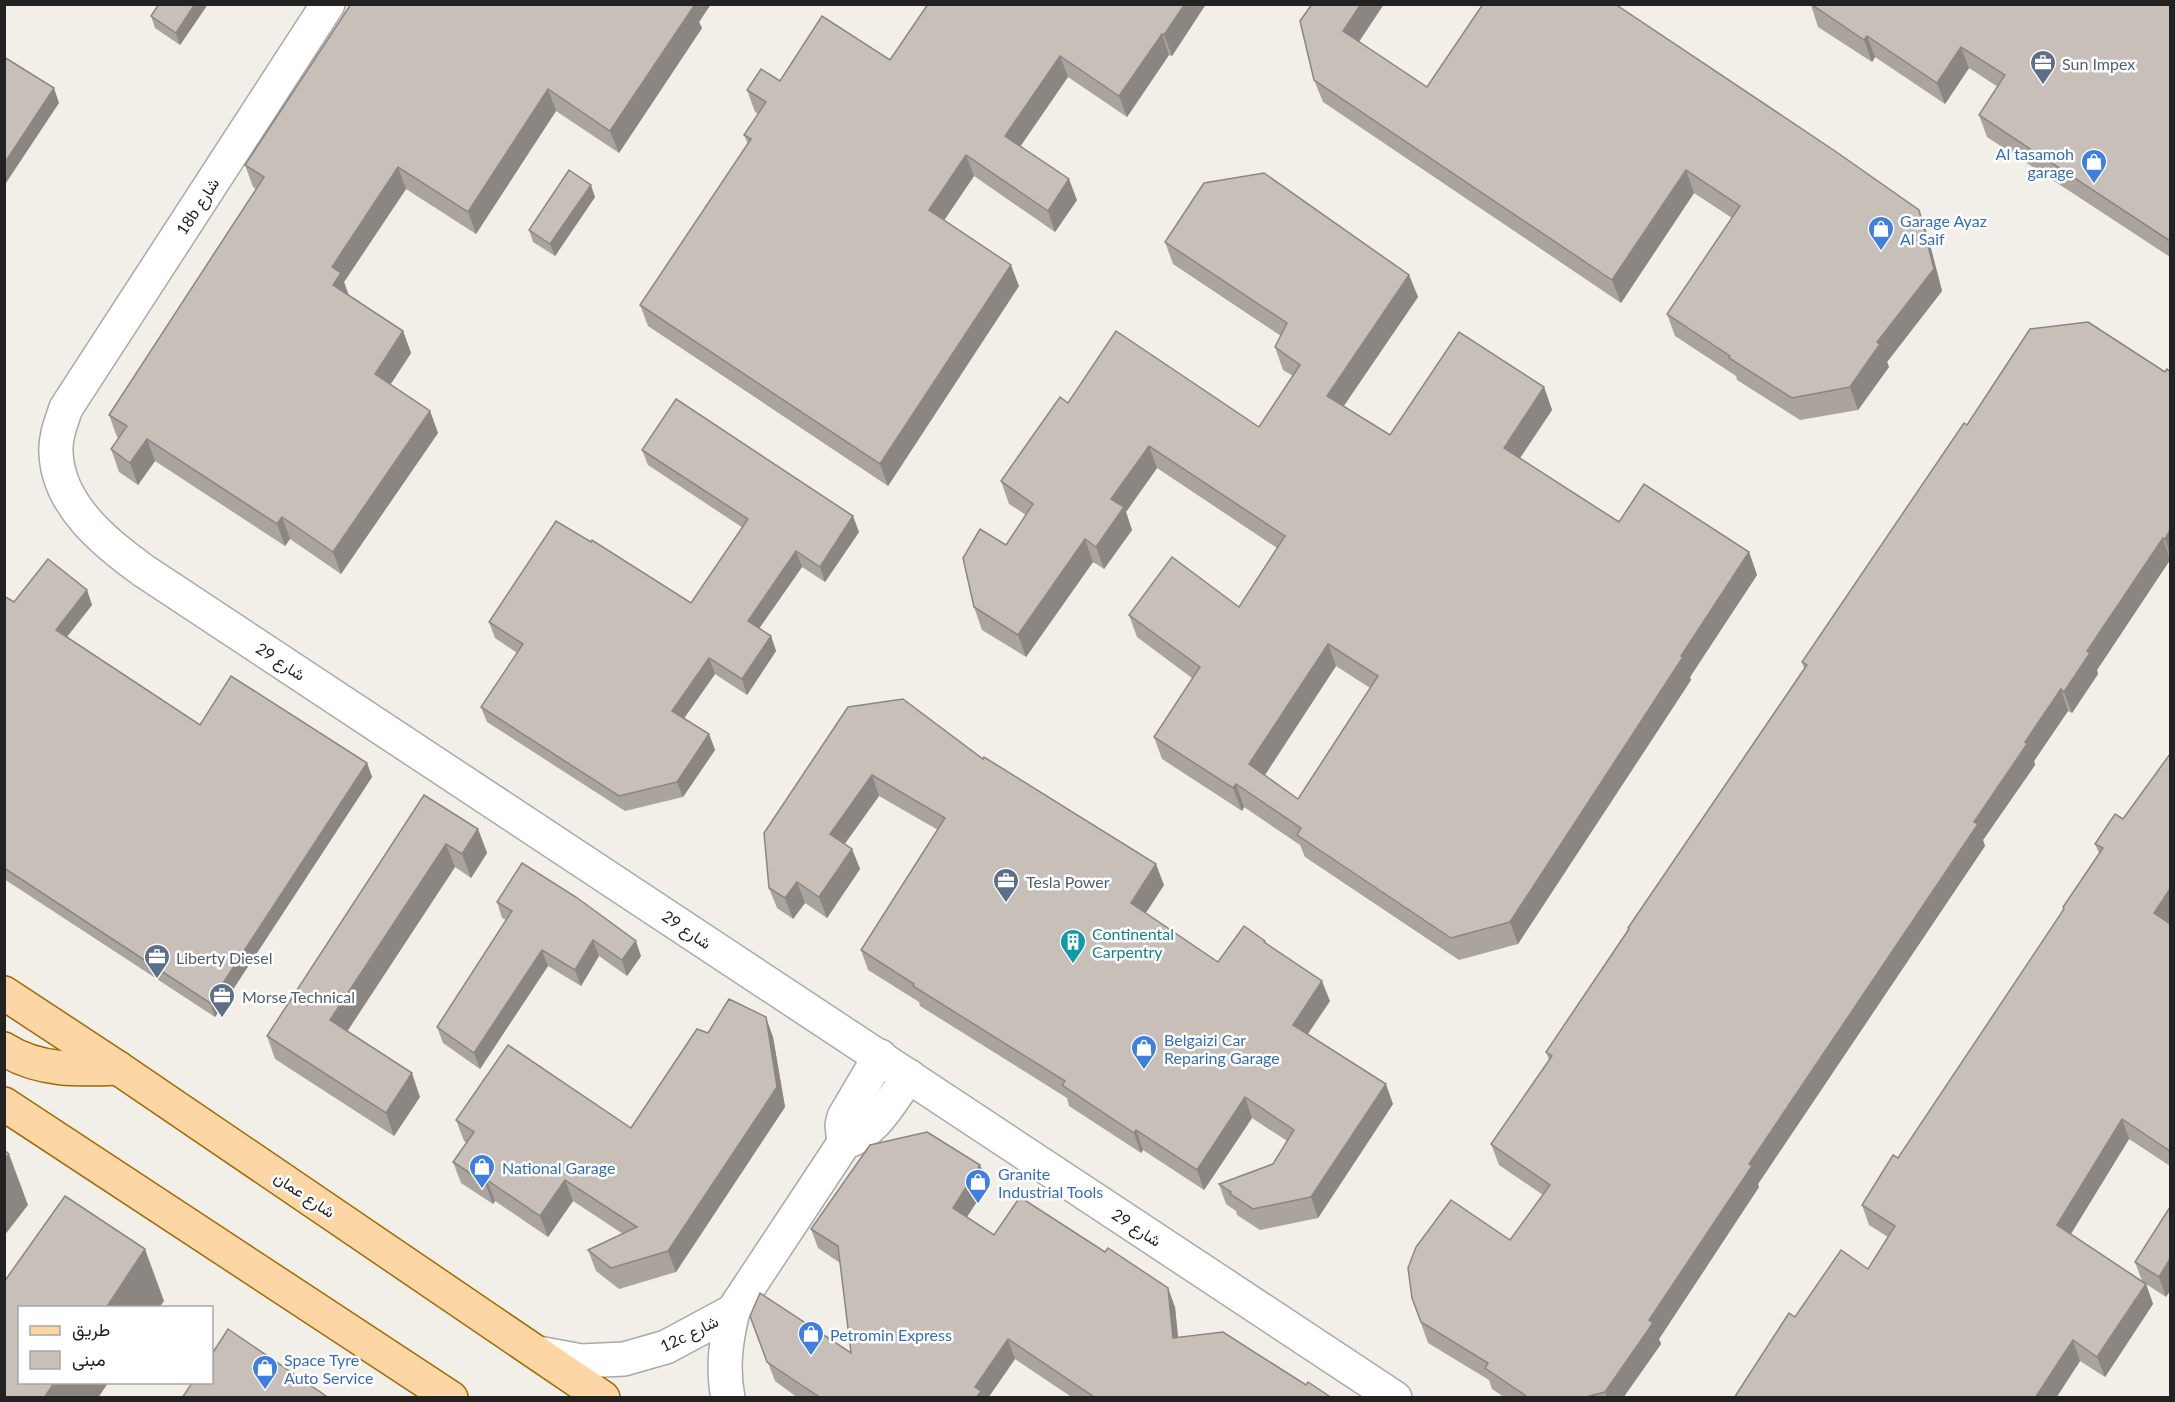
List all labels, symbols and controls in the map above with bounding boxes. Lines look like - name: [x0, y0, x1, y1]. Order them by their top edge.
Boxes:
- office icon: Sun Impex: [2028, 48, 2058, 86]
- place label: Sun Impex: [2062, 54, 2135, 73]
- place label: Al tasamoh garage: [1996, 144, 2074, 181]
- shop icon: Al tasamoh garage: [2079, 147, 2109, 185]
- street label: 18b شارع: [172, 174, 225, 240]
- place label: Garage Ayaz Al Saif: [1900, 211, 1987, 248]
- shop icon: Garage Ayaz Al Saif: [1866, 214, 1896, 252]
- street label: شارع 29: [251, 638, 309, 686]
- office icon: Tesla Power: [991, 866, 1021, 904]
- place label: Tesla Power: [1026, 872, 1110, 891]
- street label: شارع 29: [657, 906, 715, 955]
- place label: Continental Carpentry: [1092, 924, 1174, 961]
- building icon: Continental Carpentry: [1058, 927, 1088, 965]
- office icon: Liberty Diesel: [142, 942, 172, 980]
- place label: Liberty Diesel: [176, 948, 272, 967]
- office icon: Morse Technical: [207, 981, 237, 1019]
- place label: Morse Technical: [242, 987, 355, 1006]
- place label: Belgaizi Car Reparing Garage: [1164, 1030, 1280, 1067]
- shop icon: Belgaizi Car Reparing Garage: [1129, 1033, 1159, 1071]
- shop icon: National Garage: [467, 1152, 497, 1190]
- place label: National Garage: [502, 1158, 615, 1177]
- place label: Granite Industrial Tools: [998, 1164, 1103, 1201]
- street label: شارع عمان: [269, 1167, 339, 1224]
- shop icon: Granite Industrial Tools: [963, 1167, 993, 1205]
- street label: شارع 29: [1107, 1204, 1165, 1252]
- legend: [18, 1306, 213, 1384]
- street label: 12c شارع: [657, 1311, 723, 1358]
- text: طريق: [72, 1318, 110, 1341]
- shop icon: Petromin Express: [796, 1319, 826, 1357]
- place label: Petromin Express: [830, 1325, 952, 1344]
- text: مبنى: [72, 1348, 106, 1371]
- place label: Space Tyre Auto Service: [284, 1350, 373, 1387]
- shop icon: Space Tyre Auto Service: [250, 1353, 280, 1391]

